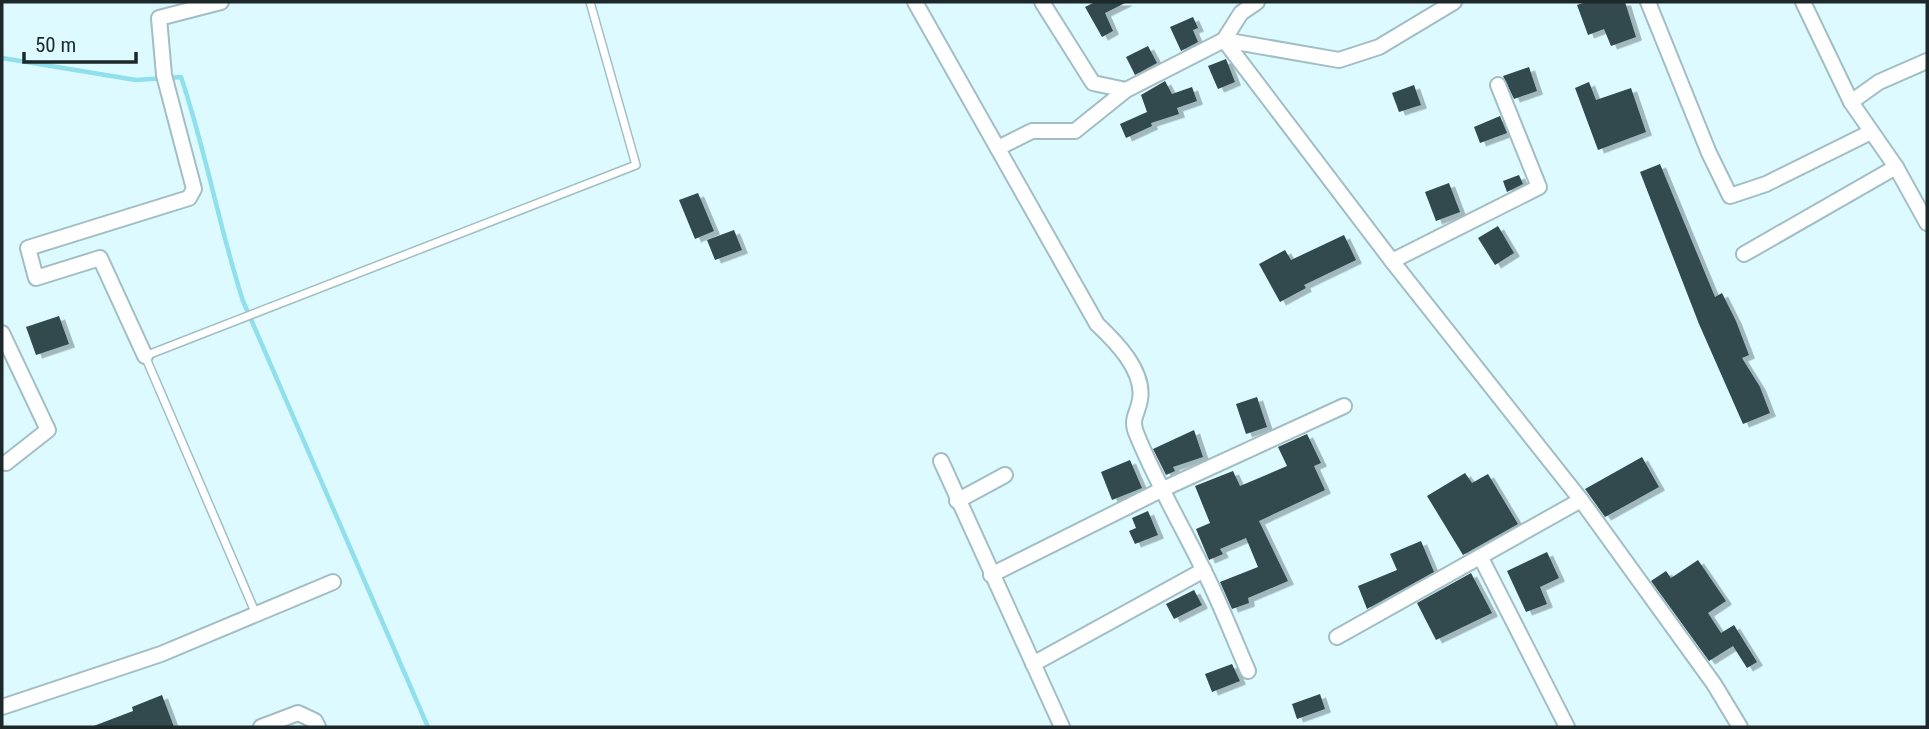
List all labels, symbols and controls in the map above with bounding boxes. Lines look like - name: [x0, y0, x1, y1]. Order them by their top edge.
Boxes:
- scale bar: [24, 21, 136, 65]
- text: 50 m: [35, 33, 76, 57]

